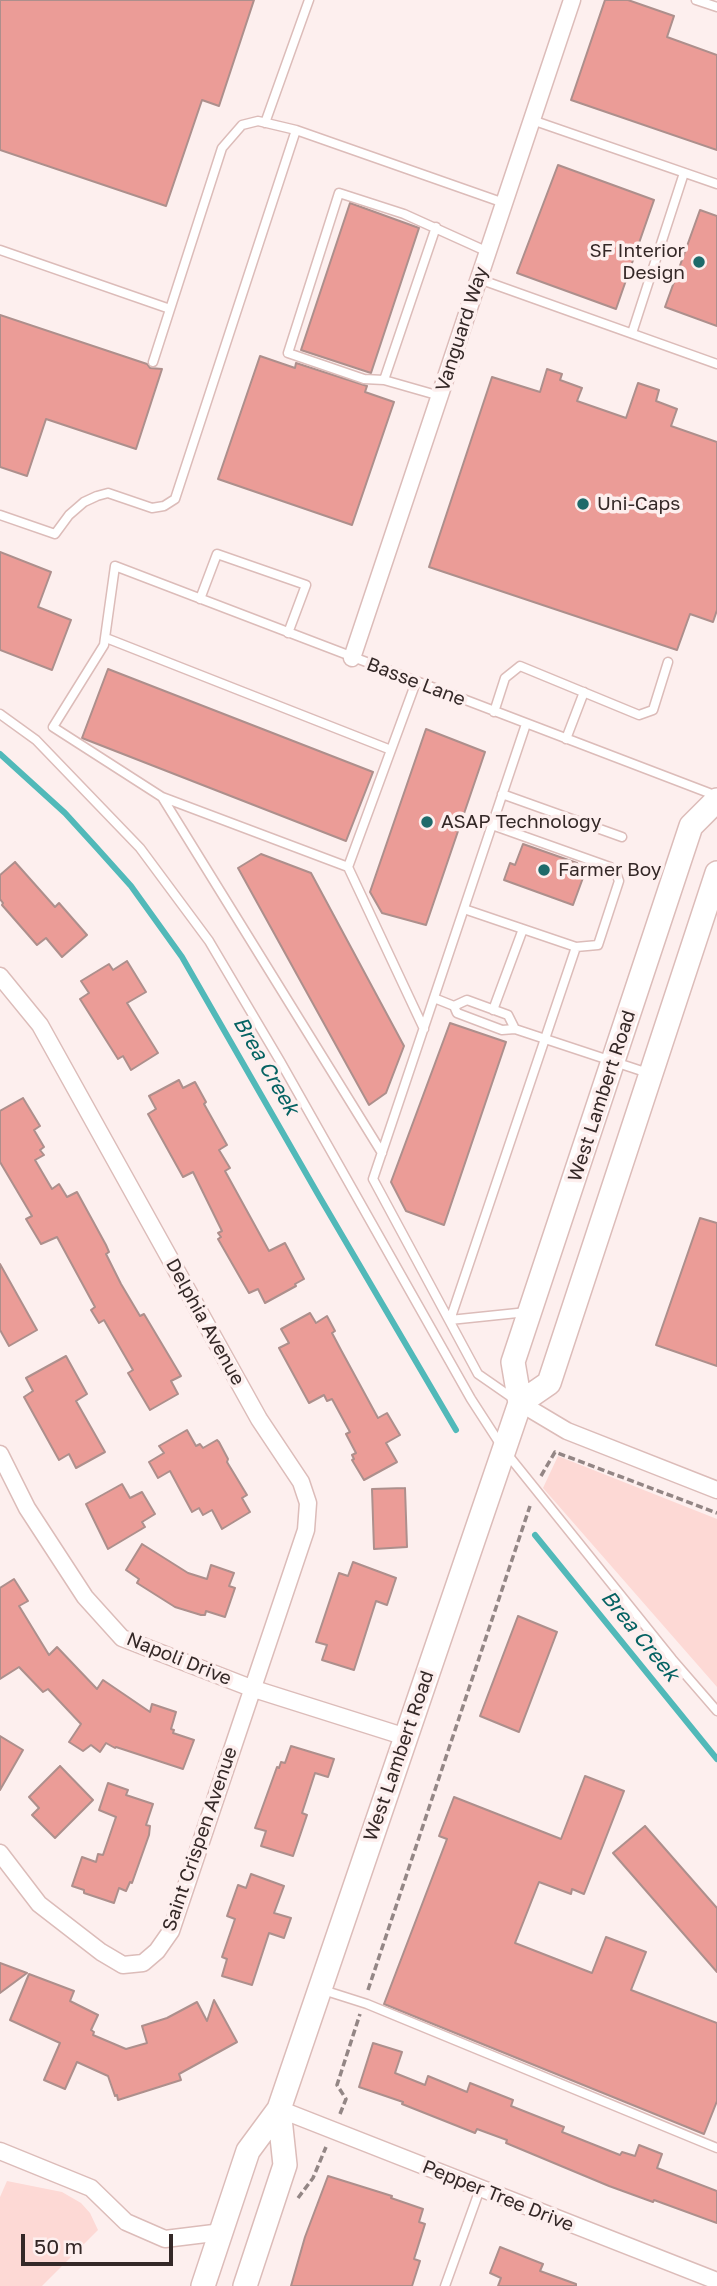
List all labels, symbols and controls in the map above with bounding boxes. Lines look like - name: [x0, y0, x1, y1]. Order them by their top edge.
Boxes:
- place label: SF Interior Design: [589, 240, 685, 284]
- marker: SF Interior Design: [691, 254, 707, 270]
- street label: Vanguard Way: [431, 264, 493, 394]
- place label: Uni-Caps: [597, 493, 680, 515]
- marker: Uni-Caps: [575, 496, 591, 512]
- street label: Basse Lane: [363, 653, 469, 711]
- place label: ASAP Technology: [441, 811, 601, 833]
- marker: ASAP Technology: [419, 814, 435, 830]
- place label: Farmer Boy: [558, 859, 661, 881]
- marker: Farmer Boy: [536, 862, 552, 878]
- street label: West Lambert Road: [564, 1007, 640, 1185]
- water label: Brea Creek: [228, 1012, 304, 1120]
- street label: Delphia Avenue: [161, 1255, 249, 1389]
- water label: Brea Creek: [596, 1585, 684, 1687]
- street label: Napoli Drive: [123, 1628, 235, 1690]
- street label: West Lambert Road: [359, 1668, 439, 1844]
- street label: Saint Crispen Avenue: [158, 1744, 242, 1934]
- street label: Pepper Tree Drive: [419, 2155, 577, 2237]
- scale bar: [24, 2220, 177, 2264]
- text: 50 m: [34, 2233, 83, 2259]

